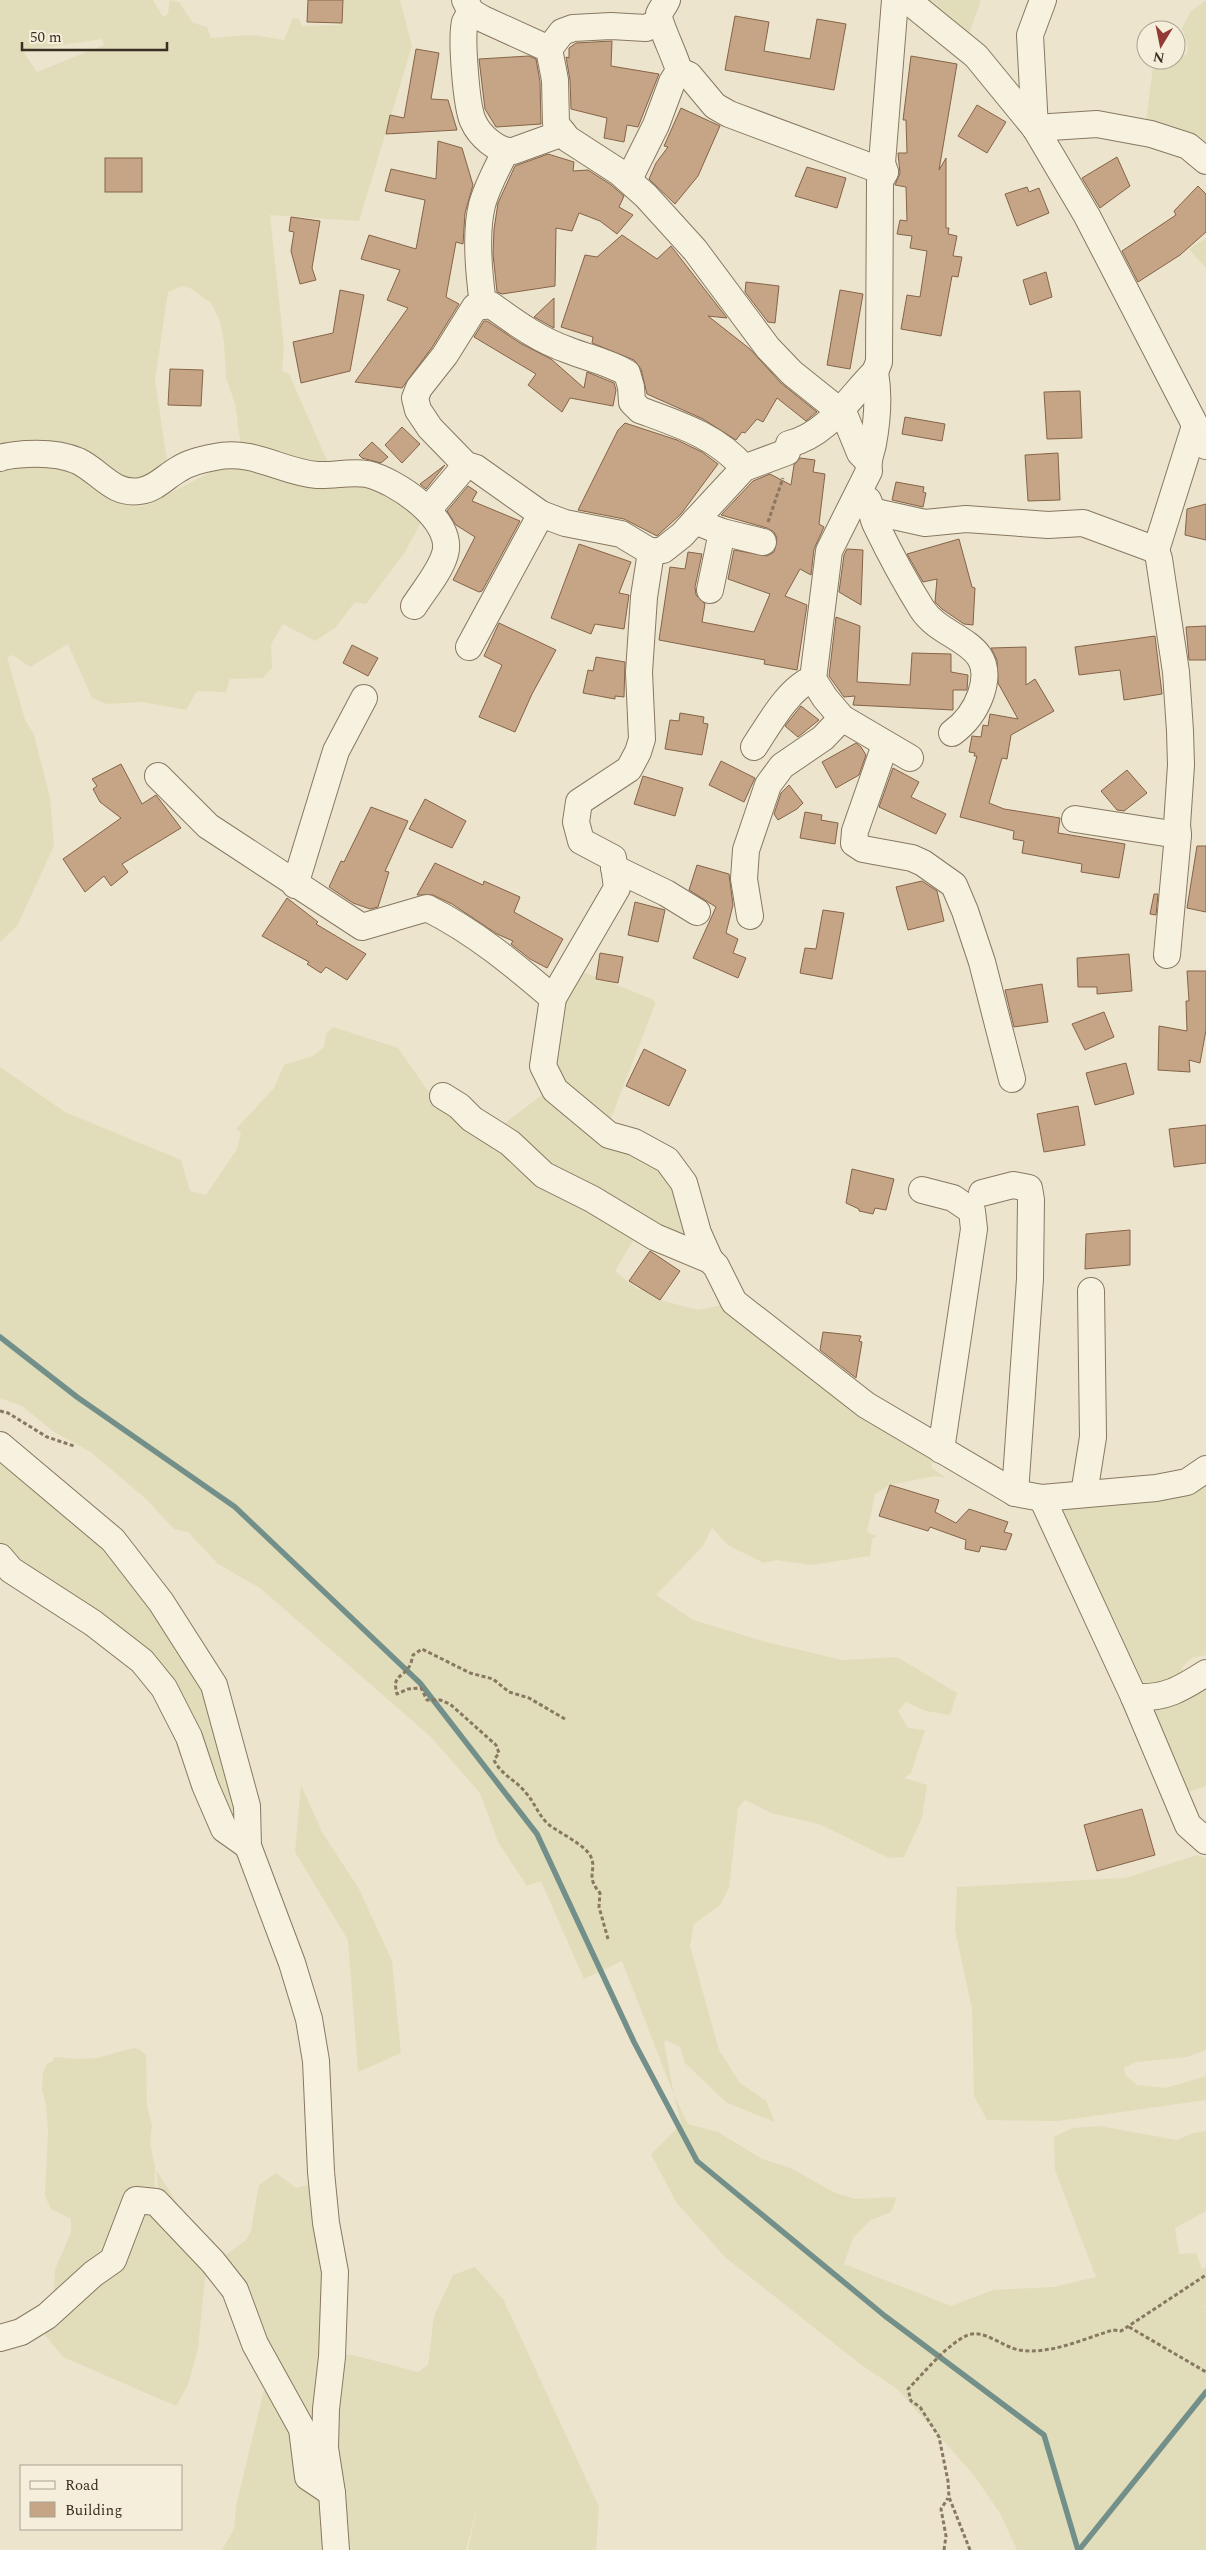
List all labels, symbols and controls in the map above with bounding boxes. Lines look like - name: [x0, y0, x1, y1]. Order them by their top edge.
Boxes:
- scale bar: [22, 20, 168, 52]
- north arrow: [1136, 20, 1186, 70]
- text: 50 m: [30, 26, 62, 49]
- text: N: [1151, 46, 1166, 69]
- legend: [20, 2465, 182, 2530]
- text: Road: [65, 2474, 99, 2497]
- text: Building: [65, 2499, 122, 2522]

